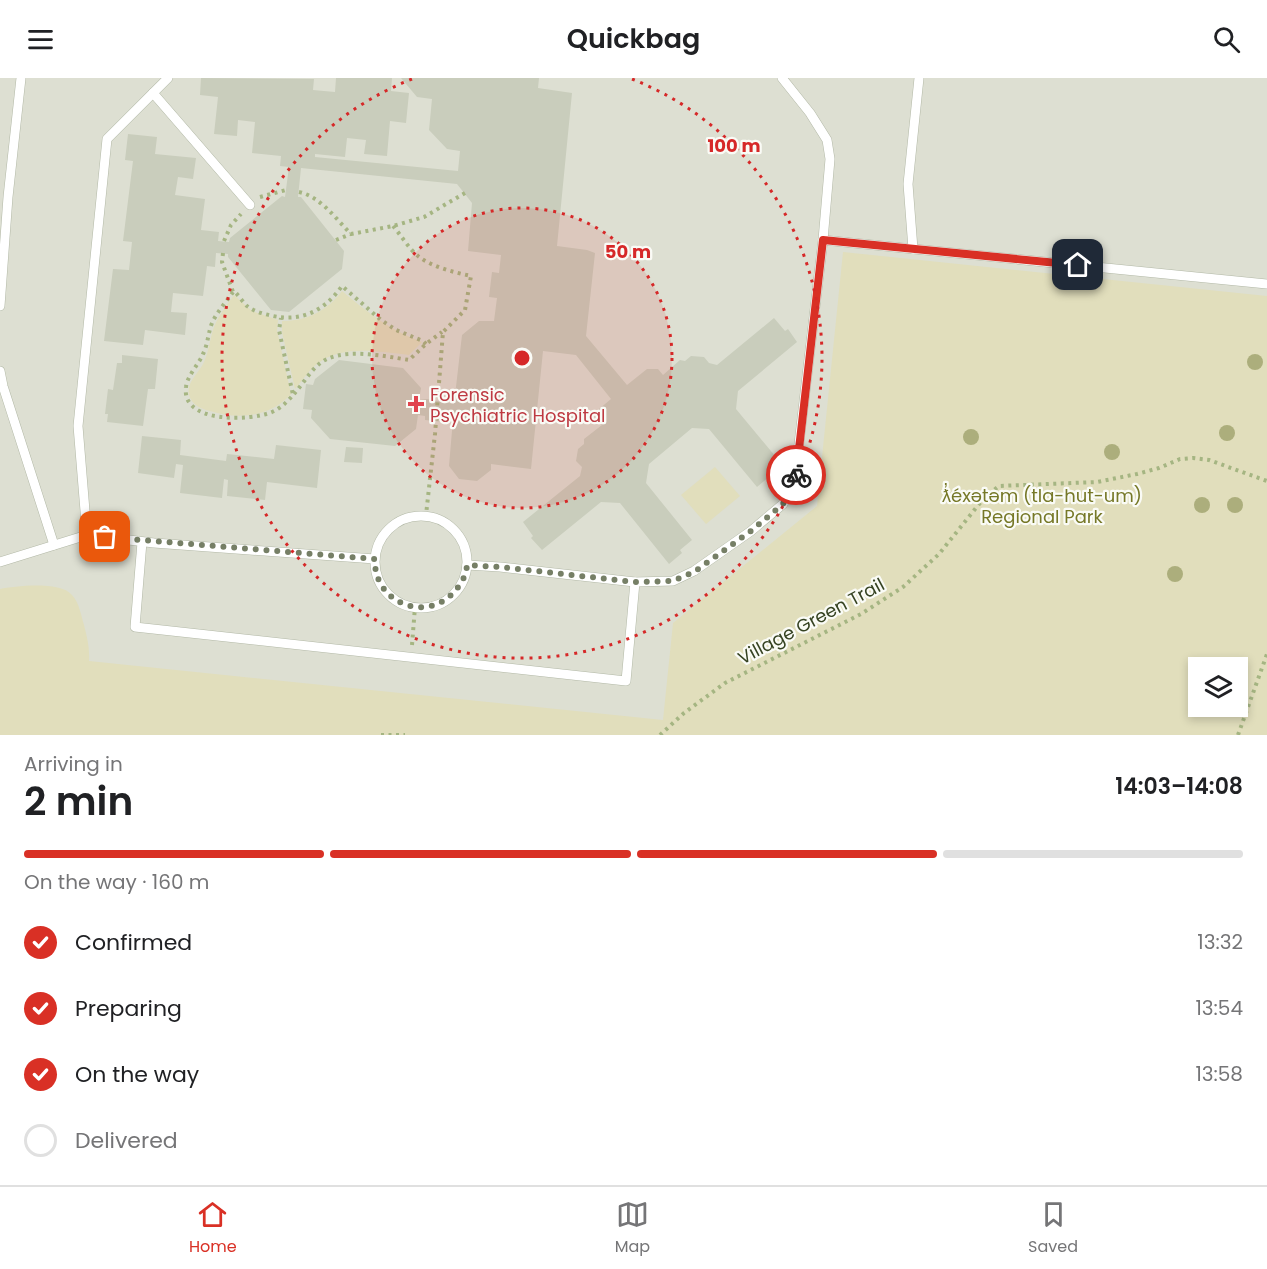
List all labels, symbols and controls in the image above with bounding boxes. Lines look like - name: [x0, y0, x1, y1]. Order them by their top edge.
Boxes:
- text: Quickbag: [567, 20, 700, 57]
- icon: menu: [24, 23, 57, 56]
- icon: search: [1210, 23, 1243, 56]
- text: 100 m: [707, 133, 761, 158]
- text: 50 m: [605, 239, 651, 264]
- pin: [1052, 239, 1103, 290]
- icon: home: [1061, 248, 1094, 281]
- centre of rings: [512, 348, 532, 368]
- place label: Forensic Psychiatric Hospital: [430, 382, 606, 428]
- marker: Forensic Psychiatric Hospital: [407, 395, 425, 413]
- courier: [766, 445, 826, 505]
- icon: bike: [780, 459, 813, 492]
- park label: ƛ̓éxətəm (tla-hut-um) Regional Park: [942, 483, 1142, 529]
- pin: [79, 511, 130, 562]
- icon: bag: [88, 520, 121, 553]
- street label: Village Green Trail: [733, 572, 889, 670]
- map controls: [1188, 657, 1248, 717]
- button: layers: [1188, 657, 1248, 717]
- text: Arriving in: [24, 750, 123, 778]
- text: 14:03–14:08: [1115, 771, 1243, 802]
- text: 2 min: [24, 774, 133, 829]
- text: On the way · 160 m: [24, 868, 209, 896]
- icon: check: [24, 926, 57, 959]
- text: Confirmed: [75, 927, 192, 958]
- text: 13:32: [1197, 928, 1243, 956]
- icon: check: [24, 992, 57, 1025]
- text: Preparing: [75, 993, 182, 1024]
- text: 13:54: [1195, 994, 1243, 1022]
- icon: check: [24, 1058, 57, 1091]
- text: On the way: [75, 1059, 199, 1090]
- text: 13:58: [1195, 1060, 1243, 1088]
- text: Delivered: [75, 1125, 178, 1156]
- tab: Home: [189, 1198, 237, 1259]
- tab: Map: [615, 1198, 650, 1259]
- tab: Saved: [1028, 1198, 1078, 1259]

